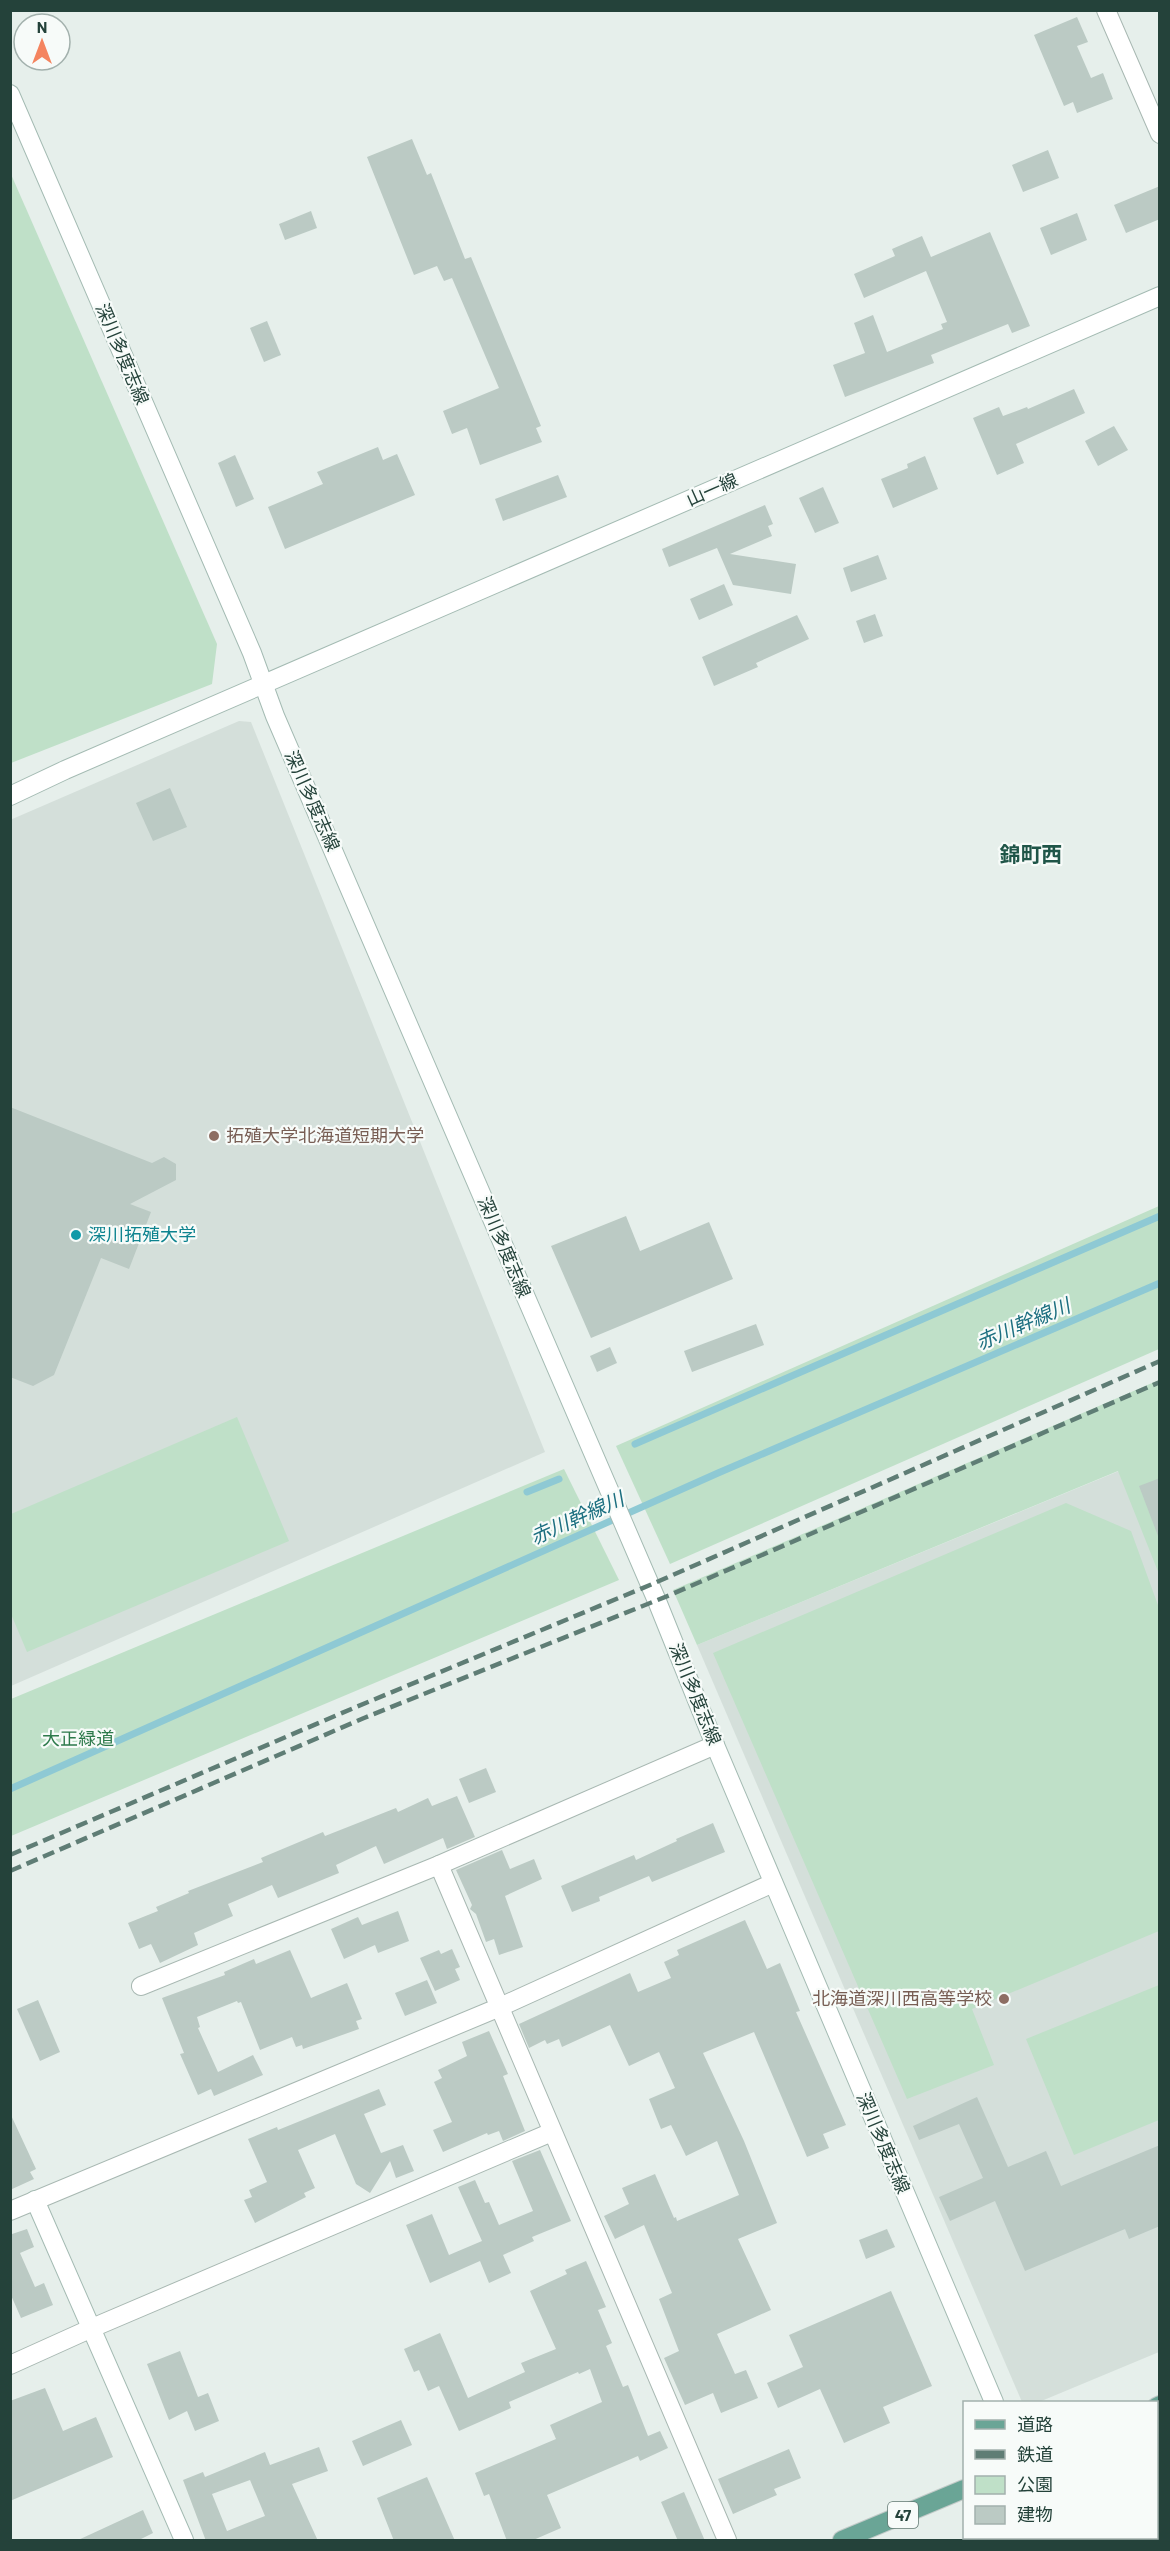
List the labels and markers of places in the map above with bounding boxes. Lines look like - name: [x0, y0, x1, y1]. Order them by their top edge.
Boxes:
- place label: 拓殖大学北海道短期大学: [226, 1124, 424, 1146]
- marker: 拓殖大学北海道短期大学: [207, 1129, 221, 1143]
- place label: 深川拓殖大学: [88, 1223, 196, 1245]
- marker: 深川拓殖大学: [69, 1228, 83, 1242]
- place label: 北海道深川西高等学校: [812, 1987, 992, 2009]
- marker: 北海道深川西高等学校: [997, 1992, 1011, 2006]

